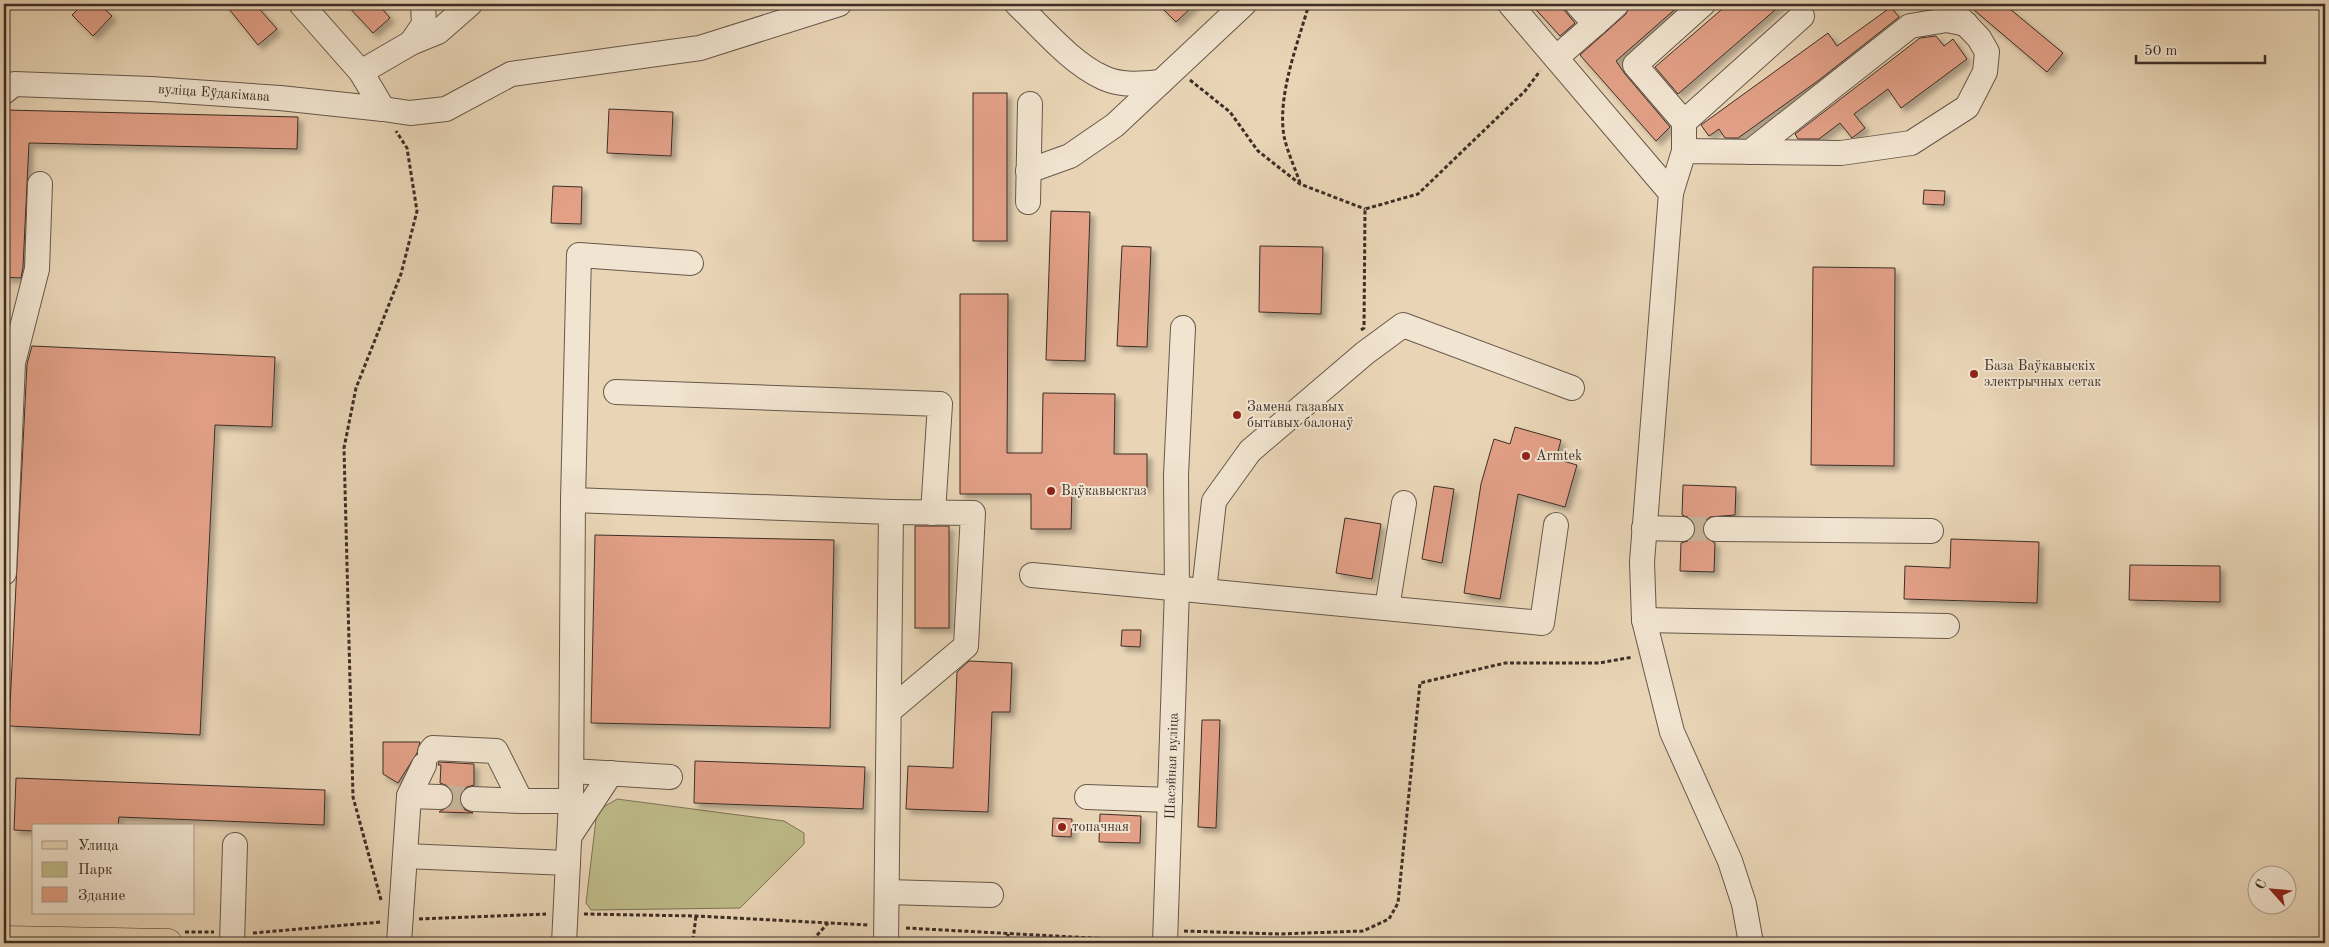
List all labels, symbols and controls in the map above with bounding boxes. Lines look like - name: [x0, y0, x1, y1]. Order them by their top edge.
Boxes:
- scale bar: [2136, 32, 2265, 64]
- text: 50 m: [2144, 44, 2178, 59]
- street label: вуліца Еўдакімава: [157, 82, 271, 104]
- place label: База Ваўкавыскіх электрычных сетак: [1984, 359, 2101, 389]
- marker: База Ваўкавыскіх электрычных сетак: [1968, 368, 1980, 380]
- place label: Замена газавых бытавых балонаў: [1247, 400, 1354, 430]
- marker: Замена газавых бытавых балонаў: [1231, 409, 1243, 421]
- place label: Armtek: [1536, 449, 1582, 463]
- marker: Armtek: [1520, 450, 1532, 462]
- place label: Ваўкавыскгаз: [1061, 484, 1147, 498]
- marker: Ваўкавыскгаз: [1045, 485, 1057, 497]
- street label: Шасэйная вуліца: [1163, 712, 1181, 820]
- place label: топачная: [1072, 820, 1129, 834]
- marker: топачная: [1056, 821, 1068, 833]
- legend: [32, 824, 195, 914]
- text: Улица: [78, 839, 119, 854]
- text: Парк: [78, 863, 113, 878]
- north arrow: [2246, 864, 2296, 914]
- text: С: [2253, 877, 2270, 892]
- text: Здание: [78, 889, 125, 904]

